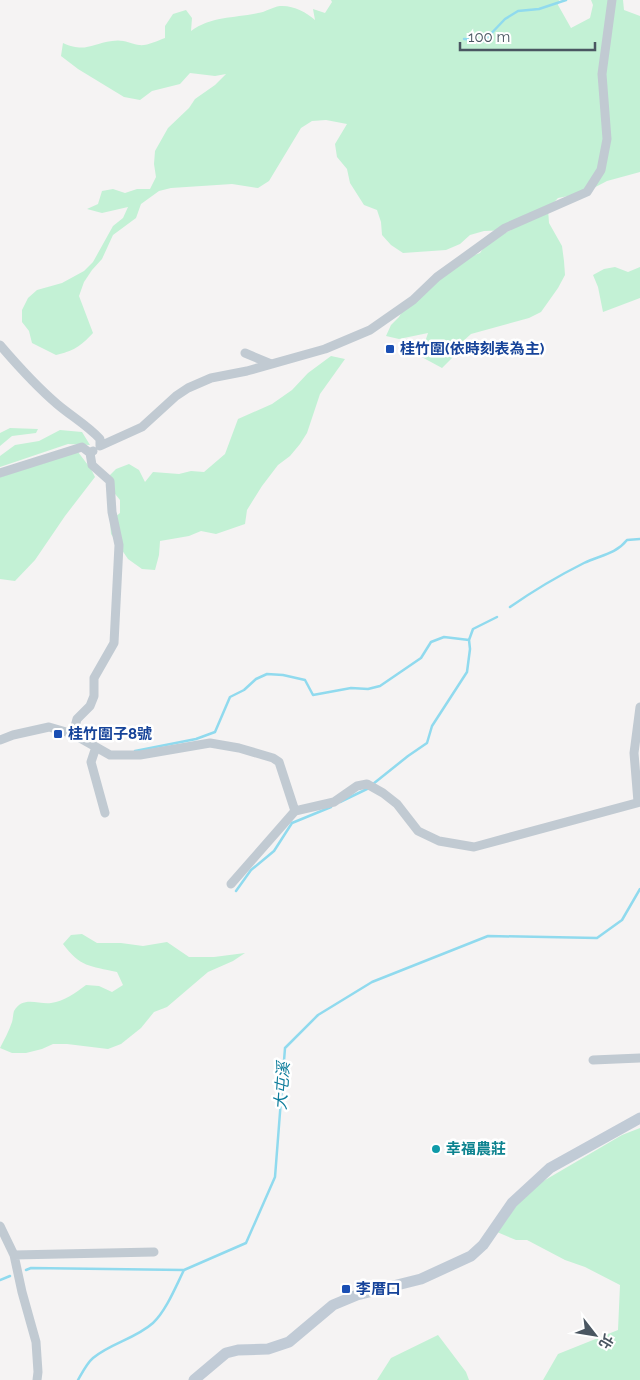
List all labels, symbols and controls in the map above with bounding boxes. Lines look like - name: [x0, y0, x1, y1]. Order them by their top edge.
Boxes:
- scale bar: [460, 20, 595, 52]
- text: 100 m: [468, 28, 510, 46]
- place label: 桂竹圍(依時刻表為主): [400, 340, 545, 358]
- marker: 桂竹圍(依時刻表為主): [384, 343, 396, 355]
- place label: 桂竹圍子8號: [68, 725, 152, 743]
- marker: 桂竹圍子8號: [52, 728, 64, 740]
- water label: 大屯溪: [271, 1059, 293, 1111]
- place label: 幸福農莊: [446, 1140, 506, 1158]
- marker: 幸福農莊: [430, 1143, 442, 1155]
- place label: 李厝口: [356, 1280, 401, 1298]
- marker: 李厝口: [340, 1283, 352, 1295]
- north arrow: [570, 1310, 620, 1360]
- text: 北: [596, 1332, 617, 1352]

